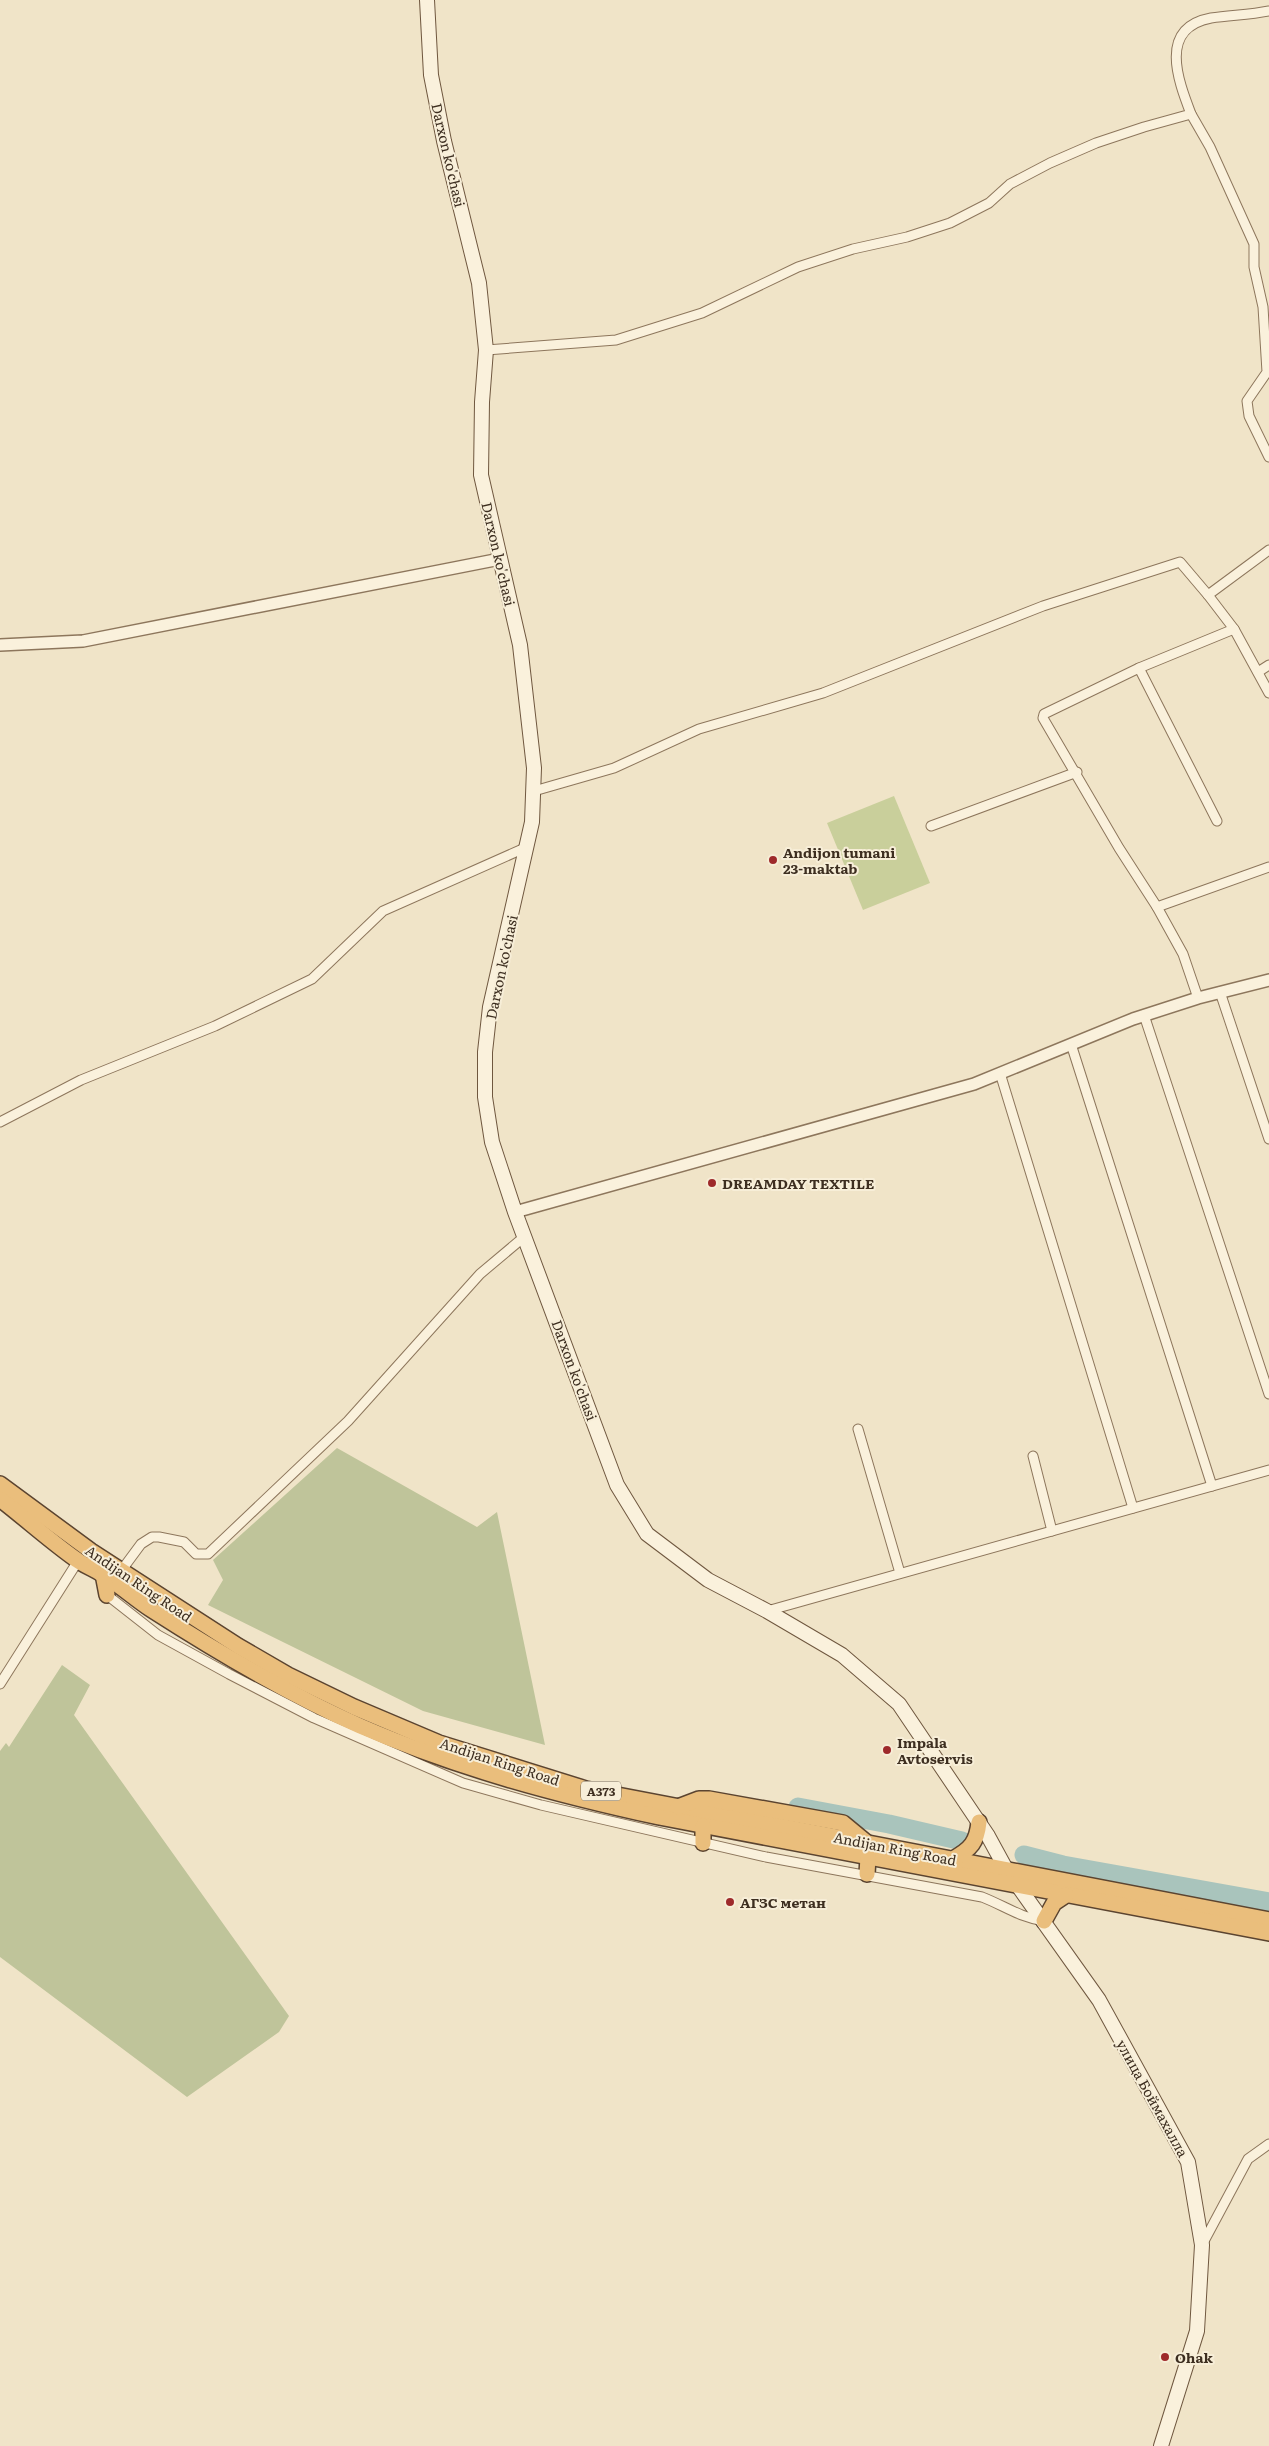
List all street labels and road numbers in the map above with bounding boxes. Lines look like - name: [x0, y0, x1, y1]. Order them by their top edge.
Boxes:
- street label: Darxon ko'chasi: [427, 101, 471, 209]
- street label: Darxon ko'chasi: [477, 500, 521, 608]
- street label: Darxon ko'chasi: [480, 913, 522, 1021]
- street label: Darxon ko'chasi: [547, 1317, 603, 1424]
- street label: Andijan Ring Road: [82, 1540, 197, 1626]
- street label: Andijan Ring Road: [438, 1732, 563, 1790]
- road number: A373: [581, 1782, 621, 1800]
- street label: Andijan Ring Road: [832, 1826, 959, 1870]
- street label: улица Боймахалла: [1112, 2036, 1194, 2161]

